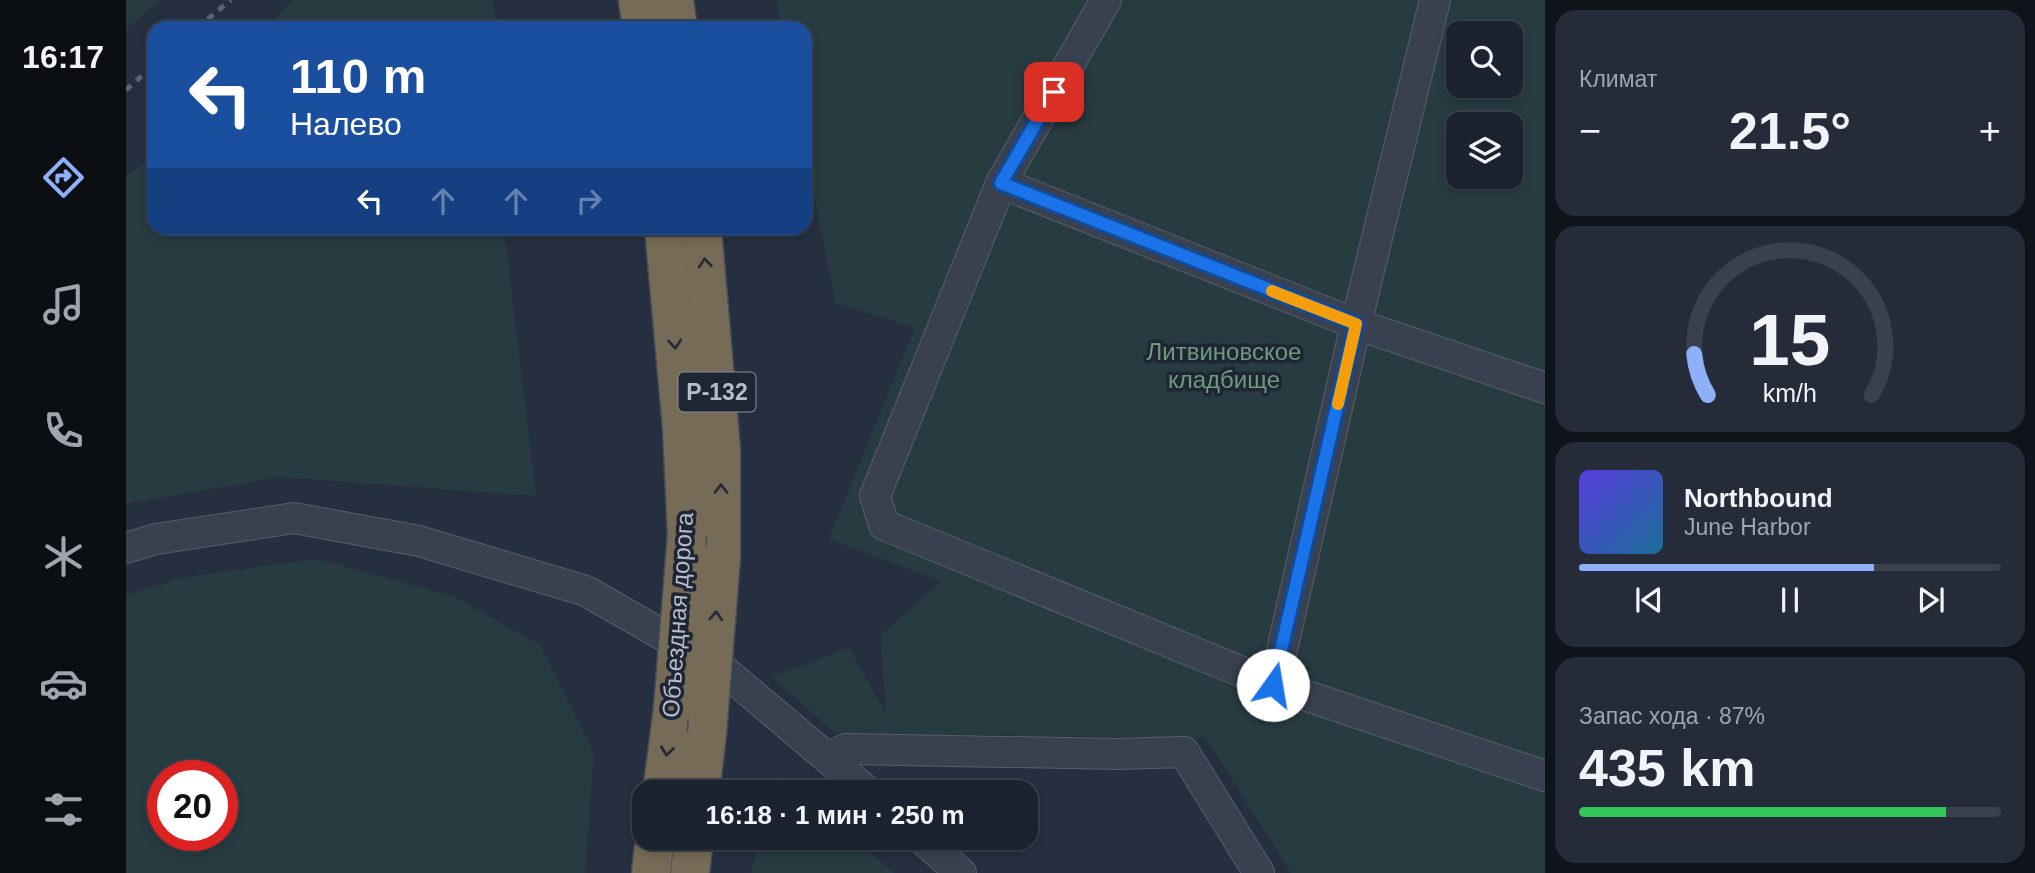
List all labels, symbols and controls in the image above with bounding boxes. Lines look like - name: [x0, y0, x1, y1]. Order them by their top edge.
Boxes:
- map controls: [1446, 21, 1523, 189]
- button: search: [1446, 21, 1523, 98]
- text: 16:17: [22, 39, 104, 75]
- icon: left: [175, 49, 266, 140]
- text: 110 m: [290, 49, 426, 103]
- pin: [1024, 62, 1084, 122]
- text: Климат: [1579, 66, 1657, 92]
- icon: arrive: [1035, 73, 1073, 111]
- text: 21.5°: [1729, 102, 1851, 160]
- text: Налево: [290, 106, 402, 142]
- text: −: [1579, 110, 1601, 152]
- text: +: [1979, 110, 2001, 152]
- button: layers: [1446, 112, 1523, 189]
- icon: directions: [39, 153, 88, 202]
- icon: left: [351, 182, 389, 220]
- icon: ahead: [424, 182, 462, 220]
- icon: ahead: [497, 182, 535, 220]
- icon: right: [570, 182, 608, 220]
- one-way arrow: [698, 257, 713, 268]
- icon: music: [39, 280, 88, 329]
- text: 15: [1750, 299, 1830, 380]
- park label: Литвиновское кладбище: [1147, 338, 1301, 393]
- one-way arrow: [667, 339, 682, 350]
- road number: Р-132: [678, 372, 756, 412]
- text: km/h: [1763, 378, 1817, 406]
- icon: phone: [39, 406, 88, 455]
- text: Northbound: [1684, 483, 1833, 513]
- one-way arrow: [713, 484, 729, 494]
- street label: Объездная дорога: [657, 511, 698, 719]
- text: June Harbor: [1684, 514, 1811, 540]
- icon: climate: [39, 532, 88, 581]
- icon: previous: [1630, 581, 1668, 619]
- icon: pause: [1771, 581, 1809, 619]
- icon: next: [1912, 581, 1950, 619]
- one-way arrow: [708, 610, 723, 621]
- position arrow: [1236, 648, 1310, 722]
- icon: car: [39, 659, 88, 708]
- text: Запас хода · 87%: [1579, 703, 1765, 729]
- text: 435 km: [1579, 739, 1755, 797]
- one-way arrow: [660, 745, 675, 756]
- speed limit sign: 20: [147, 760, 238, 851]
- icon: filters: [39, 785, 88, 834]
- text: 16:18 · 1 мин · 250 m: [705, 800, 965, 830]

